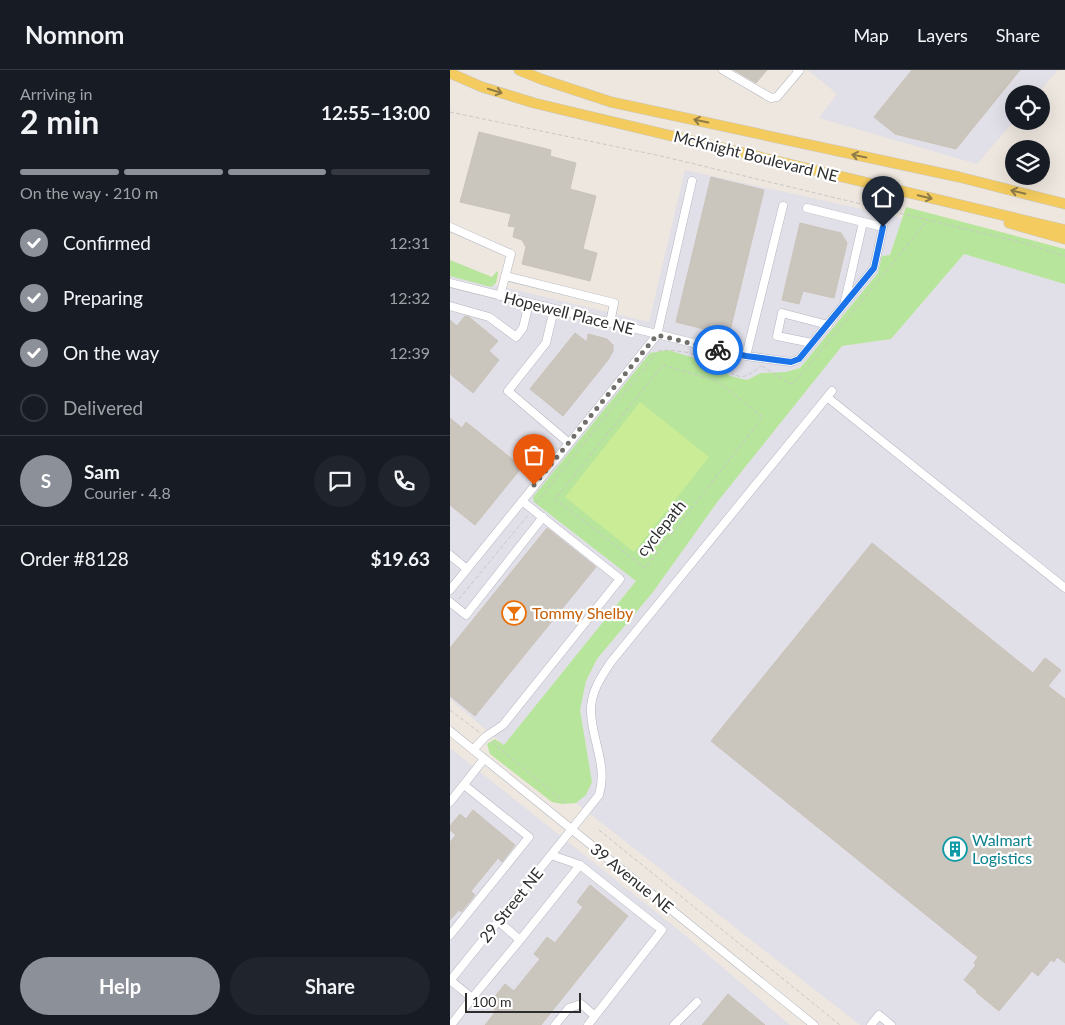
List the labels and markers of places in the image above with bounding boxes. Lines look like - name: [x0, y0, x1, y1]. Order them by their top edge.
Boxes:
- pin: [862, 176, 904, 227]
- pin: [513, 434, 555, 485]
- bar icon: Tommy Shelby: [501, 600, 527, 626]
- place label: Tommy Shelby: [532, 603, 634, 622]
- place label: Walmart Logistics: [972, 830, 1032, 867]
- building icon: Walmart Logistics: [942, 836, 968, 862]

